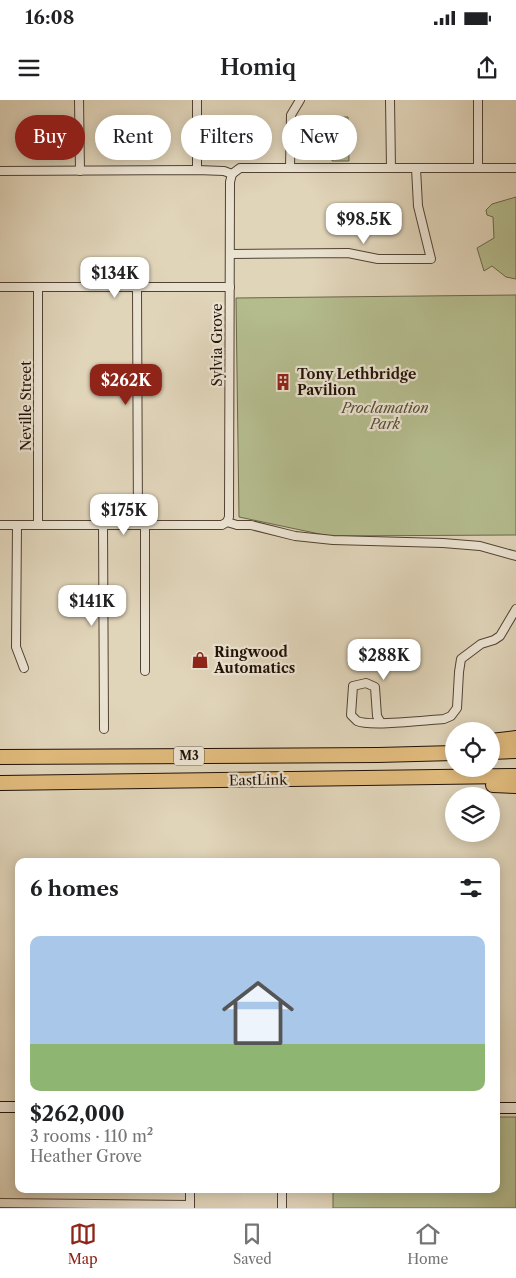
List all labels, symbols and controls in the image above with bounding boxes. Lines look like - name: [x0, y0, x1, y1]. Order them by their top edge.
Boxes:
- text: 16:08: [25, 6, 74, 29]
- icon: menu: [15, 54, 43, 82]
- text: Homiq: [220, 54, 296, 81]
- icon: share: [473, 54, 501, 82]
- chip: Buy: [15, 115, 85, 160]
- chip: Rent: [95, 115, 171, 160]
- chip: Filters: [181, 115, 272, 160]
- chip: New: [282, 115, 357, 160]
- pin: $98.5K: [323, 202, 405, 245]
- text: $98.5K: [337, 209, 391, 229]
- pin: $134K: [80, 256, 150, 299]
- text: $134K: [91, 263, 139, 283]
- street label: Sylvia Grove: [208, 303, 226, 387]
- street label: Neville Street: [17, 361, 35, 451]
- pin: $262K: [91, 364, 161, 406]
- place label: Tony Lethbridge Pavilion: [297, 365, 416, 399]
- text: $262K: [101, 370, 151, 390]
- building icon: Tony Lethbridge Pavilion: [273, 372, 293, 392]
- park label: Proclamation Park: [340, 399, 429, 433]
- pin: $175K: [89, 494, 159, 536]
- text: $175K: [101, 500, 147, 520]
- pin: $141K: [57, 584, 127, 627]
- text: $141K: [69, 591, 115, 611]
- pin: $288K: [349, 638, 419, 681]
- place label: Ringwood Automatics: [213, 643, 295, 677]
- text: $288K: [359, 645, 409, 665]
- shop icon: Ringwood Automatics: [190, 650, 210, 670]
- map controls: [445, 722, 500, 842]
- button: locate: [445, 722, 500, 777]
- road number: M3: [174, 746, 204, 766]
- street label: EastLink: [229, 770, 288, 790]
- button: layers: [445, 787, 500, 842]
- icon: filters: [457, 874, 485, 902]
- text: 6 homes: [30, 876, 119, 901]
- icon: home: [213, 968, 303, 1058]
- text: $262,000: [30, 1101, 125, 1126]
- text: 3 rooms · 110 m²: [30, 1126, 153, 1146]
- text: Heather Grove: [30, 1146, 142, 1166]
- tab: Map: [68, 1220, 98, 1268]
- tab: Saved: [233, 1220, 272, 1268]
- tab: Home: [407, 1220, 448, 1268]

